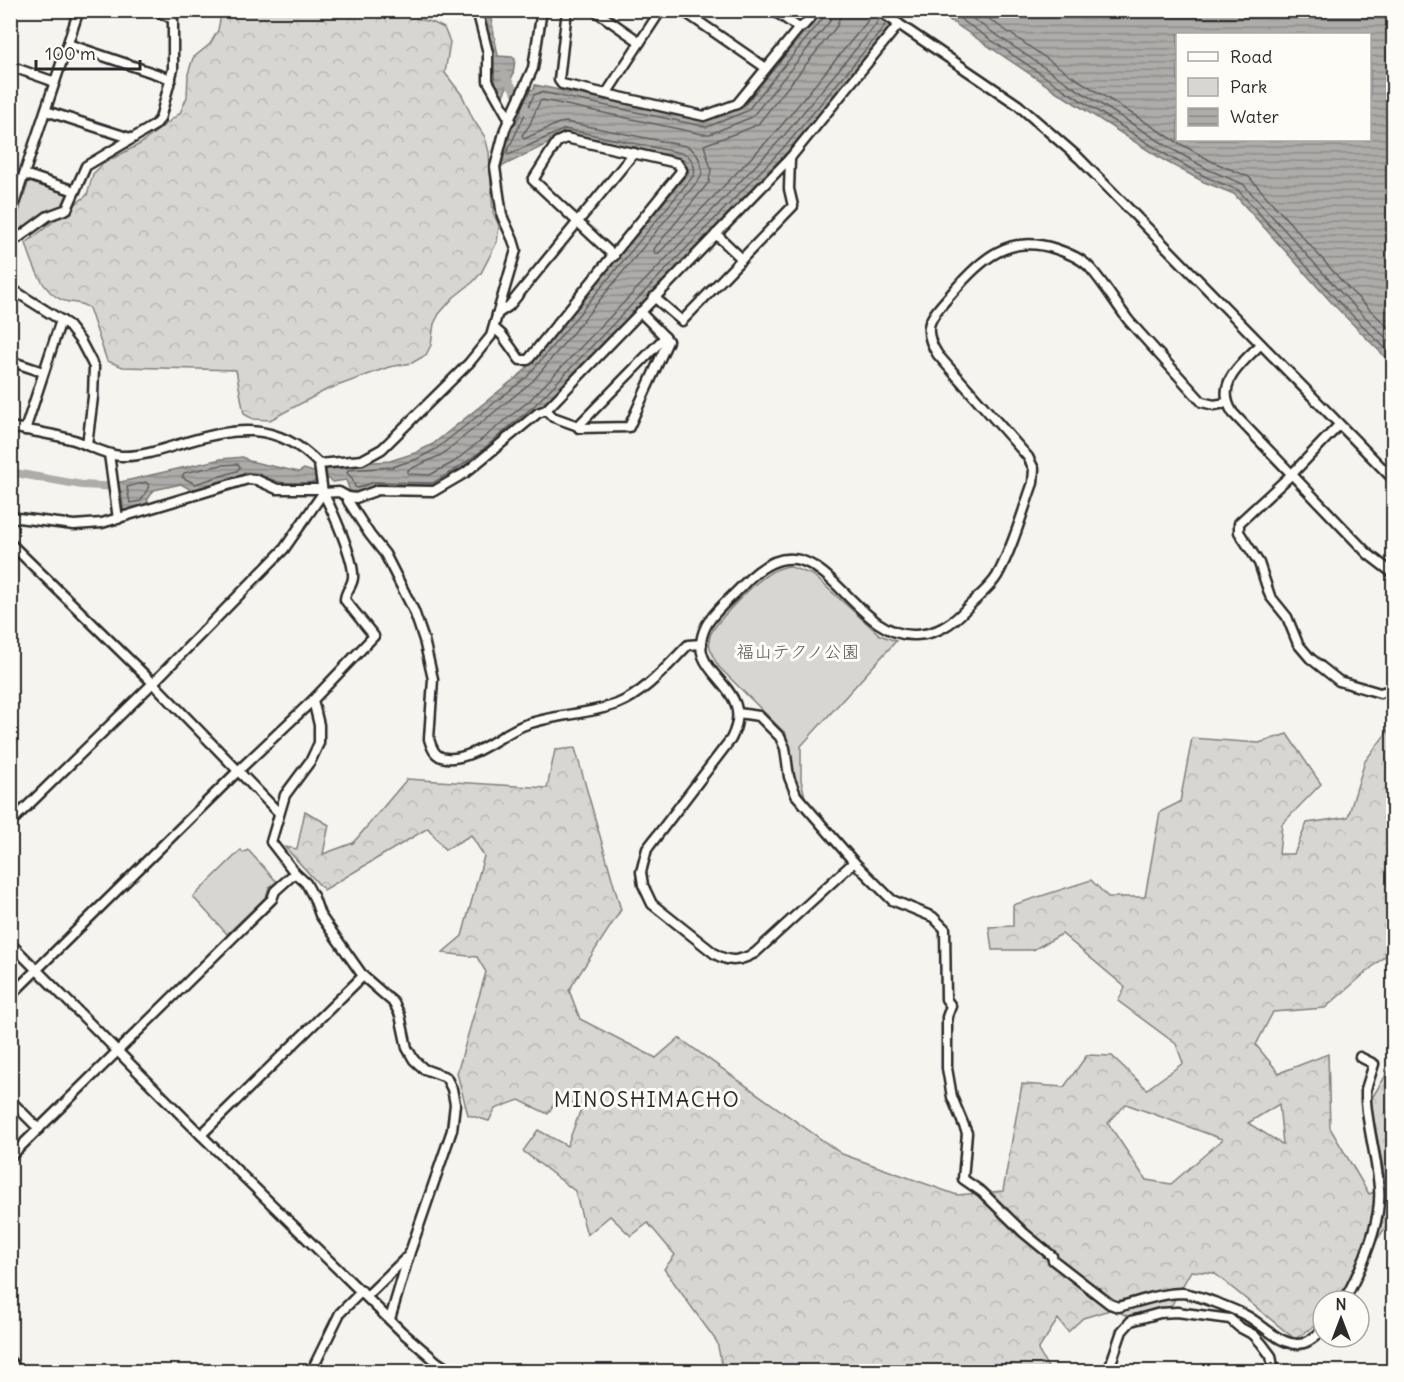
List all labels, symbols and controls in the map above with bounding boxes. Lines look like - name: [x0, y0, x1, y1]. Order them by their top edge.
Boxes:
- scale bar: [36, 33, 140, 71]
- legend: [1176, 33, 1371, 141]
- text: 100 m: [45, 42, 96, 65]
- text: Road: [1230, 45, 1273, 68]
- text: Park: [1230, 75, 1267, 98]
- text: Water: [1230, 105, 1280, 128]
- park label: 福山テクノ公園: [736, 640, 860, 663]
- district label: MINOSHIMACHO: [554, 1086, 740, 1113]
- north arrow: [1311, 1289, 1371, 1349]
- text: N: [1335, 1294, 1347, 1314]

